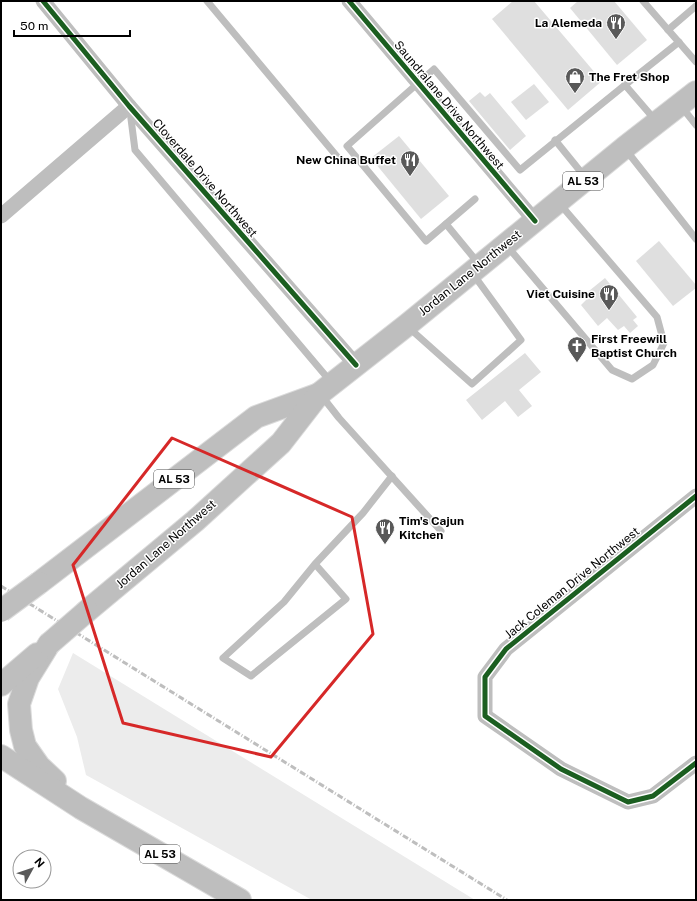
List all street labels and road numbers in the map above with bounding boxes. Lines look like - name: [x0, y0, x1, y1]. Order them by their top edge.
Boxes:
- street label: Saundralane Drive Northwest: [391, 38, 507, 172]
- street label: Cloverdale Drive Northwest: [150, 116, 260, 240]
- road number: AL 53: [563, 172, 603, 190]
- street label: Jordan Lane Northwest: [416, 227, 524, 319]
- road number: AL 53: [154, 470, 194, 488]
- street label: Jordan Lane Northwest: [113, 497, 219, 591]
- street label: Jack Coleman Drive Northwest: [502, 524, 642, 642]
- road number: AL 53: [140, 845, 180, 863]

